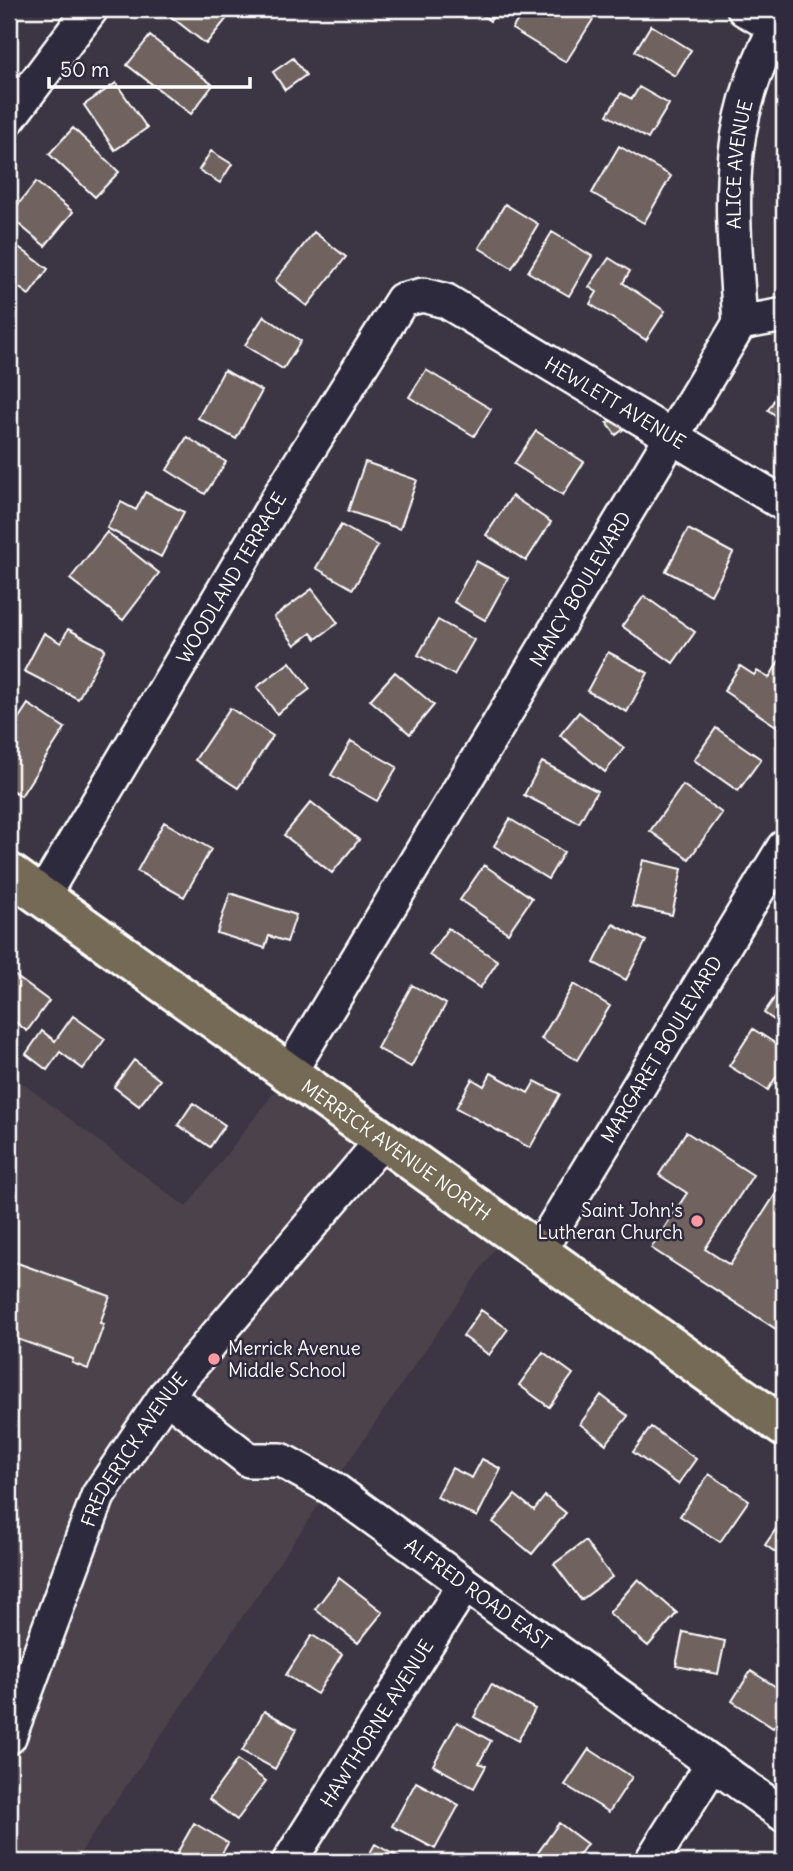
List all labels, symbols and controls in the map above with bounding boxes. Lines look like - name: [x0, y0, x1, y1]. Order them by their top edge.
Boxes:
- scale bar: [49, 46, 250, 90]
- text: 50 m: [60, 56, 109, 83]
- street label: ALICE AVENUE: [722, 97, 758, 230]
- street label: HEWLETT AVENUE: [540, 351, 690, 454]
- street label: WOODLAND TERRACE: [171, 488, 291, 668]
- street label: NANCY BOULEVARD: [524, 507, 636, 671]
- street label: MARGARET BOULEVARD: [596, 951, 727, 1147]
- street label: MERRICK AVENUE NORTH: [297, 1074, 496, 1226]
- place label: Saint John's Lutheran Church: [538, 1198, 683, 1244]
- marker: Saint John's Lutheran Church: [689, 1213, 705, 1229]
- place label: Merrick Avenue Middle School: [228, 1336, 361, 1382]
- marker: Merrick Avenue Middle School: [206, 1351, 222, 1367]
- street label: FREDERICK AVENUE: [76, 1367, 192, 1530]
- street label: ALFRED ROAD EAST: [400, 1533, 556, 1655]
- street label: HAWTHORNE AVENUE: [315, 1635, 439, 1812]

